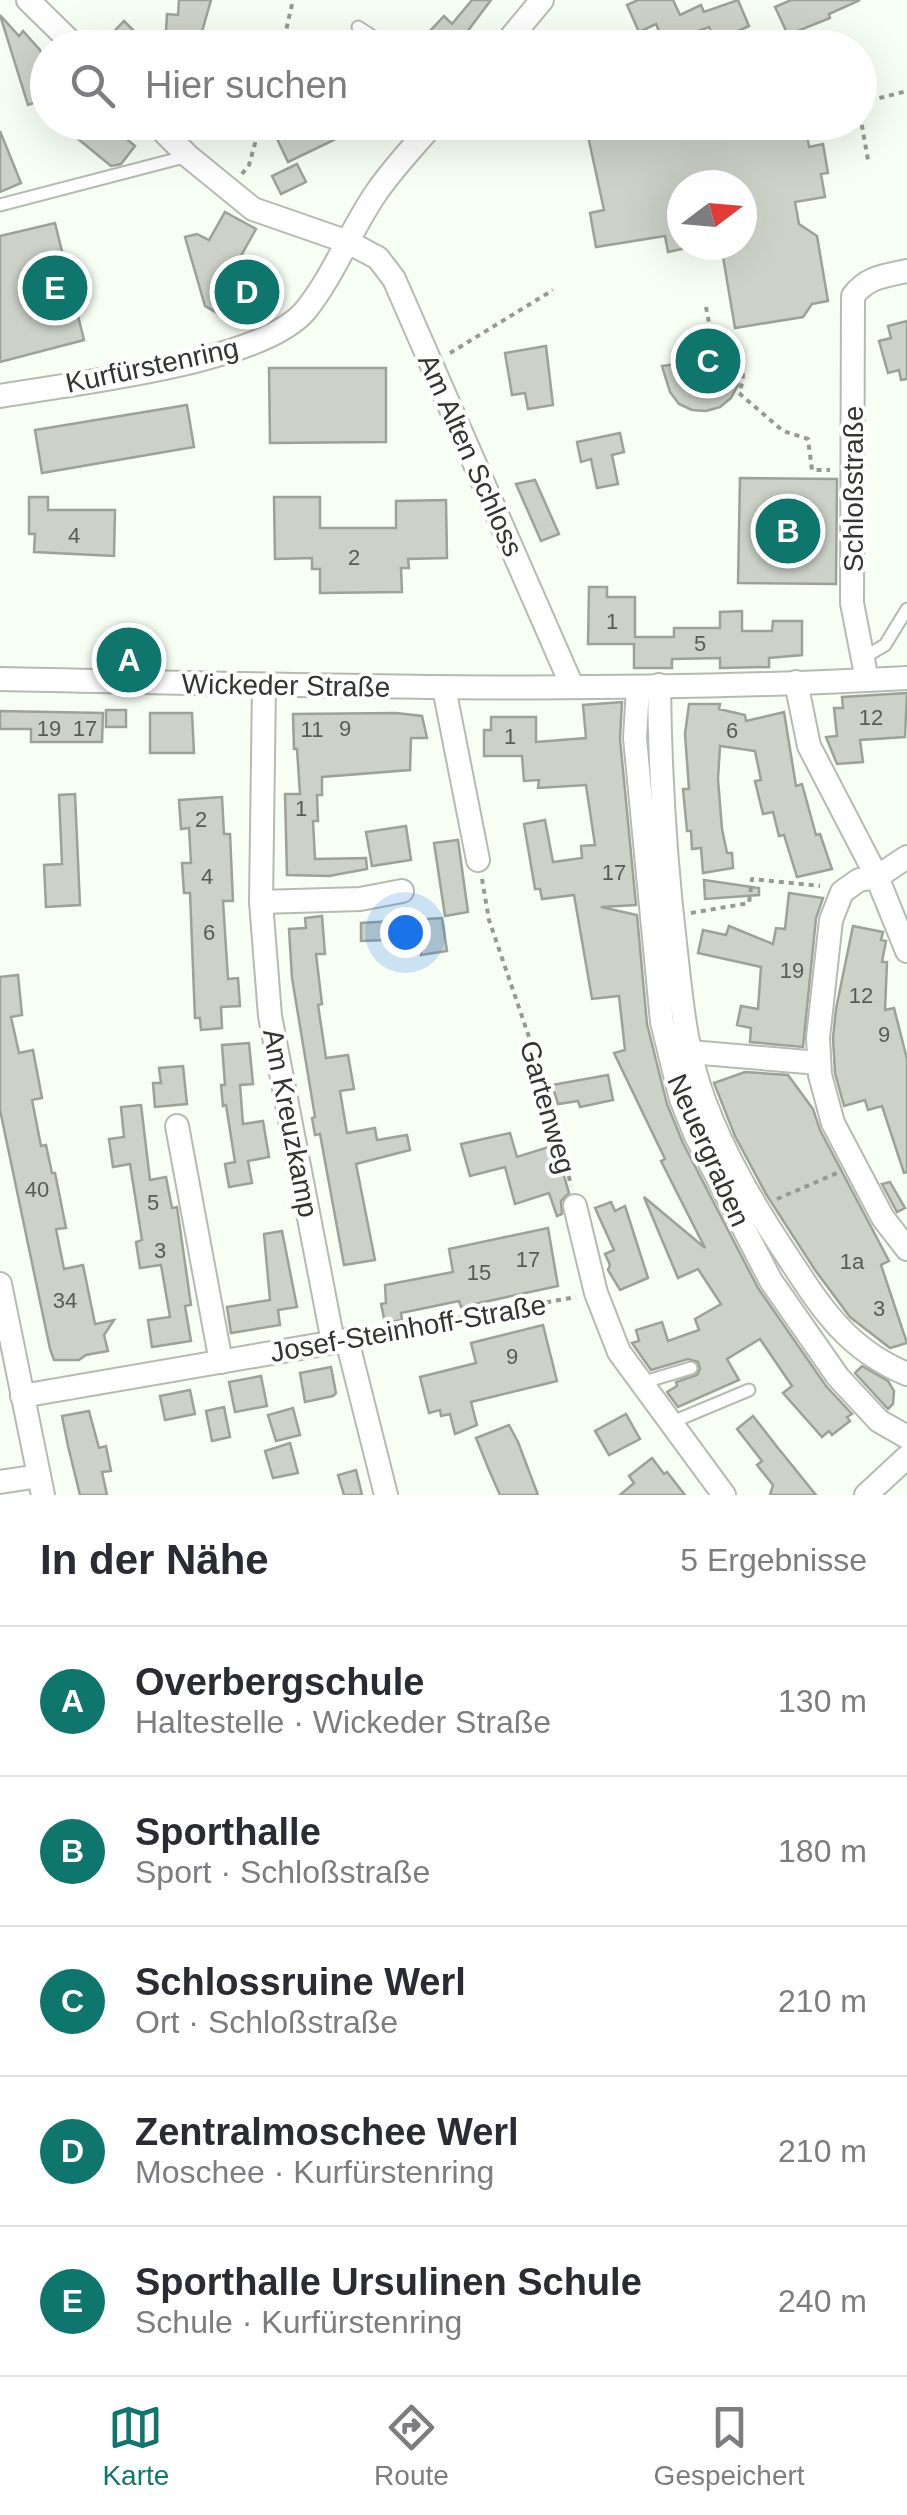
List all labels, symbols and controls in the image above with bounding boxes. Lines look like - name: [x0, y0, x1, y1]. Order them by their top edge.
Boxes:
- search box: [30, 30, 877, 140]
- icon: search: [65, 58, 120, 113]
- text: Hier suchen: [145, 64, 348, 106]
- north arrow: [667, 170, 757, 260]
- pin: E: [22, 250, 88, 326]
- pin: D: [214, 254, 280, 330]
- pin: C: [676, 324, 740, 398]
- street label: Kurfürstenring: [63, 332, 241, 399]
- street label: Am Alten Schloss: [412, 349, 529, 561]
- street label: Schloßstraße: [838, 406, 869, 572]
- pin: B: [756, 494, 820, 568]
- house number: 4: [68, 523, 80, 548]
- house number: 2: [348, 545, 360, 570]
- house number: 1: [606, 609, 618, 634]
- pin: A: [96, 622, 162, 698]
- house number: 5: [694, 631, 706, 656]
- street label: Wickeder Straße: [181, 668, 390, 703]
- house number: 12: [859, 705, 883, 730]
- house number: 19: [37, 716, 61, 741]
- house number: 17: [73, 716, 97, 741]
- house number: 9: [339, 716, 351, 741]
- house number: 11: [301, 717, 323, 742]
- house number: 6: [726, 718, 738, 743]
- house number: 1: [504, 724, 516, 749]
- house number: 1: [295, 796, 307, 821]
- house number: 2: [195, 807, 207, 832]
- house number: 17: [602, 860, 626, 885]
- house number: 4: [201, 864, 213, 889]
- your location: [380, 907, 431, 958]
- house number: 6: [203, 920, 215, 945]
- house number: 19: [780, 958, 804, 983]
- house number: 12: [849, 983, 873, 1008]
- house number: 9: [878, 1022, 890, 1047]
- street label: Am Kreuzkamp: [257, 1026, 324, 1220]
- street label: Gartenweg: [514, 1037, 581, 1177]
- street label: Neuergraben: [661, 1069, 756, 1231]
- house number: 40: [25, 1177, 49, 1202]
- house number: 5: [147, 1190, 159, 1215]
- house number: 3: [154, 1238, 166, 1263]
- house number: 17: [516, 1247, 540, 1272]
- house number: 1a: [840, 1249, 865, 1274]
- house number: 15: [467, 1260, 491, 1285]
- house number: 34: [53, 1288, 77, 1313]
- street label: Josef-Steinhoff-Straße: [268, 1289, 548, 1368]
- house number: 3: [873, 1296, 885, 1321]
- house number: 9: [506, 1344, 518, 1369]
- text: In der Nähe: [40, 1536, 269, 1583]
- text: 5 Ergebnisse: [680, 1542, 867, 1578]
- text: Overbergschule: [135, 1661, 424, 1703]
- text: A: [61, 1683, 84, 1719]
- text: 130 m: [778, 1683, 867, 1719]
- text: Haltestelle · Wickeder Straße: [135, 1704, 551, 1740]
- text: Sporthalle: [135, 1811, 321, 1853]
- text: B: [61, 1833, 84, 1869]
- text: 180 m: [778, 1833, 867, 1869]
- text: Sport · Schloßstraße: [135, 1854, 430, 1890]
- text: Schlossruine Werl: [135, 1961, 466, 2003]
- text: C: [61, 1983, 84, 2019]
- text: 210 m: [778, 1983, 867, 2019]
- text: Ort · Schloßstraße: [135, 2004, 398, 2040]
- text: Zentralmoschee Werl: [135, 2111, 519, 2153]
- text: D: [61, 2133, 84, 2169]
- text: 210 m: [778, 2133, 867, 2169]
- text: Moschee · Kurfürstenring: [135, 2154, 494, 2190]
- text: Sporthalle Ursulinen Schule: [135, 2261, 642, 2303]
- text: E: [62, 2283, 83, 2319]
- text: 240 m: [778, 2283, 867, 2319]
- text: Schule · Kurfürstenring: [135, 2304, 462, 2340]
- tab: Karte: [102, 2400, 169, 2492]
- tab: Route: [374, 2400, 449, 2492]
- tab: Gespeichert: [654, 2400, 805, 2492]

